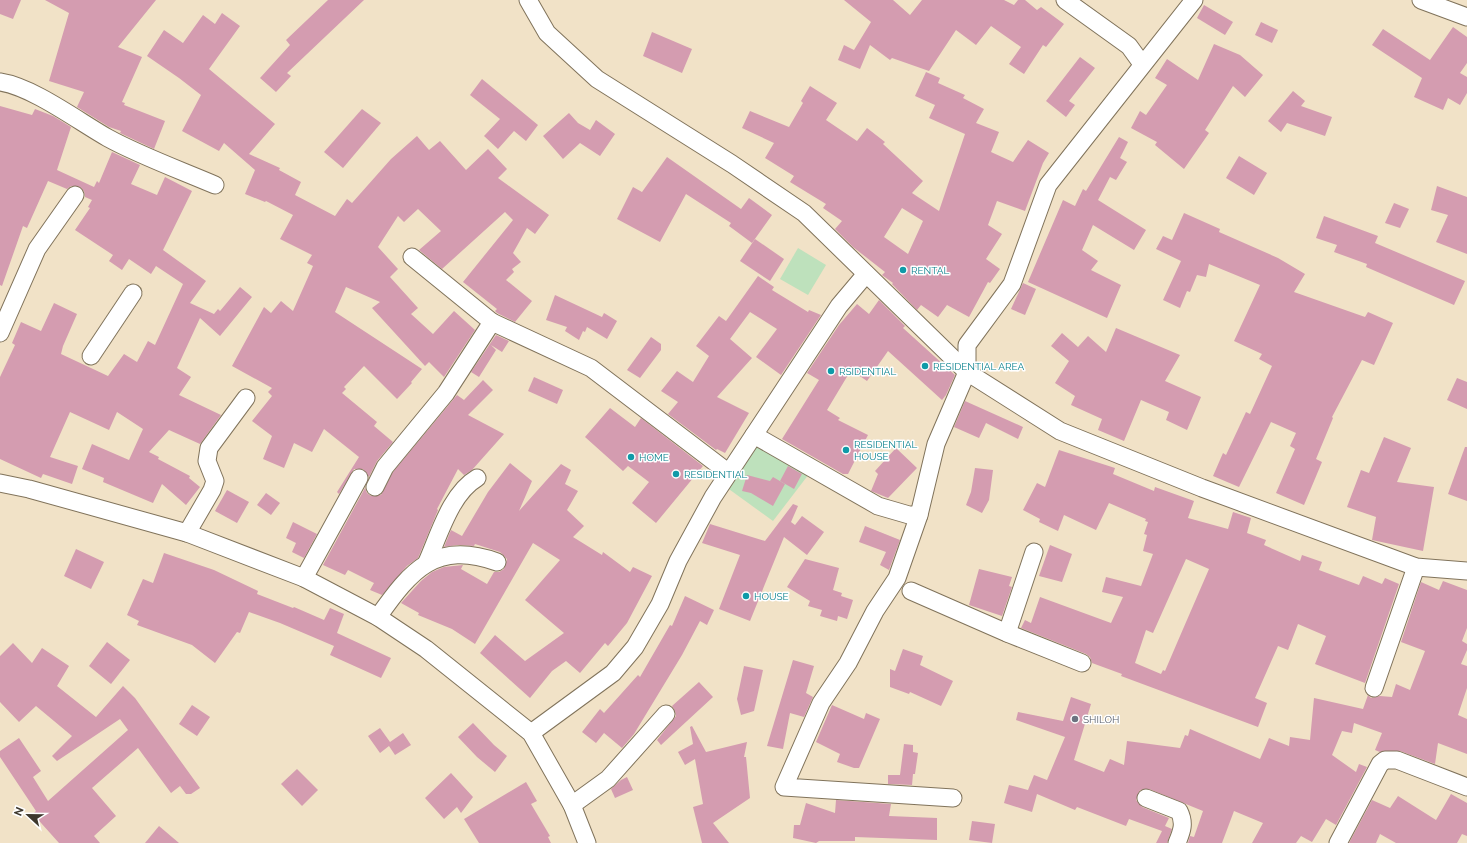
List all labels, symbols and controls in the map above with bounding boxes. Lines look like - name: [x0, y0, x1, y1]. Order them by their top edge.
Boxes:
- marker: RENTAL: [898, 265, 908, 275]
- place label: RENTAL: [911, 265, 950, 276]
- marker: RESIDENTIAL AREA: [920, 361, 930, 371]
- place label: RESIDENTIAL AREA: [933, 361, 1025, 372]
- marker: RSIDENTIAL: [826, 366, 836, 376]
- place label: RSIDENTIAL: [839, 366, 896, 377]
- place label: RESIDENTIAL HOUSE: [854, 439, 917, 462]
- marker: RESIDENTIAL HOUSE: [841, 445, 851, 455]
- marker: HOME: [626, 452, 636, 462]
- place label: HOME: [639, 452, 669, 463]
- marker: RESIDENTIAL: [671, 469, 681, 479]
- place label: RESIDENTIAL: [684, 469, 747, 480]
- marker: HOUSE: [741, 591, 751, 601]
- place label: HOUSE: [754, 591, 789, 602]
- marker: SHILOH: [1070, 714, 1080, 724]
- place label: SHILOH: [1083, 714, 1119, 725]
- north arrow: [8, 795, 48, 835]
- text: N: [12, 805, 27, 818]

